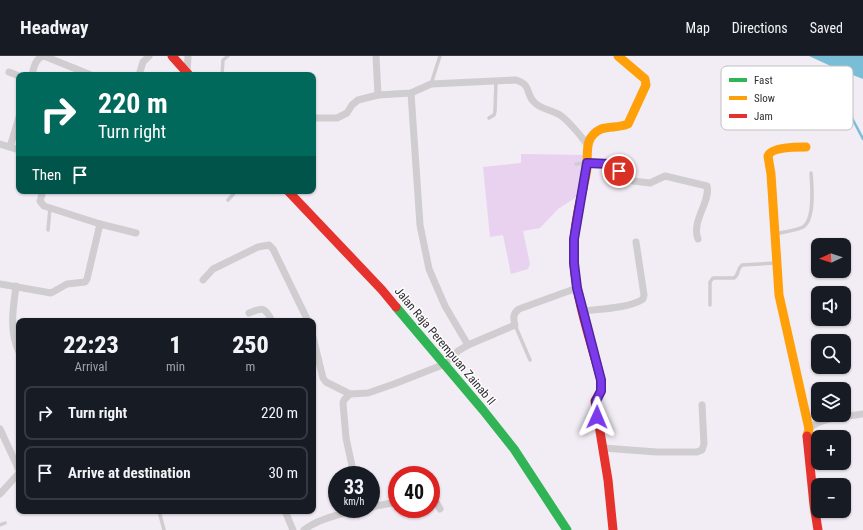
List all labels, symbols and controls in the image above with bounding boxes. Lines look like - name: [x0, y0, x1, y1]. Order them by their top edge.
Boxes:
- text: Headway: [20, 16, 88, 39]
- text: Map: [686, 20, 710, 36]
- text: Directions: [732, 20, 788, 36]
- text: Saved: [810, 20, 843, 36]
- legend: [721, 66, 853, 130]
- text: Fast: [754, 74, 773, 87]
- text: 220 m: [98, 87, 168, 120]
- icon: right: [32, 88, 84, 140]
- text: Slow: [754, 92, 775, 105]
- text: Jam: [754, 110, 773, 123]
- text: Turn right: [98, 121, 166, 142]
- pin: [602, 154, 636, 188]
- icon: arrive: [608, 160, 630, 182]
- icon: arrive: [69, 164, 91, 186]
- text: Then: [32, 166, 61, 184]
- north arrow: [811, 238, 851, 278]
- map controls: [811, 238, 851, 518]
- street label: Jalan Raja Perempuan Zainab II: [392, 284, 498, 408]
- button: sound: [811, 286, 851, 326]
- text: 22:23: [63, 331, 119, 359]
- text: 1: [169, 331, 182, 359]
- text: 250: [232, 331, 269, 359]
- button: search: [811, 334, 851, 374]
- text: Arrival: [74, 359, 108, 374]
- text: min: [166, 359, 185, 374]
- text: m: [246, 359, 255, 374]
- button: layers: [811, 382, 851, 422]
- position arrow: [576, 396, 618, 438]
- icon: right: [34, 402, 56, 424]
- text: Turn right: [68, 404, 127, 422]
- text: 220 m: [261, 404, 298, 422]
- button: +: [811, 430, 851, 470]
- icon: arrive: [34, 462, 56, 484]
- text: Arrive at destination: [68, 464, 191, 482]
- text: 30 m: [268, 464, 298, 482]
- speed limit sign: 40: [388, 466, 440, 518]
- text: 33: [344, 475, 364, 499]
- button: −: [811, 478, 851, 518]
- text: km/h: [344, 496, 364, 507]

